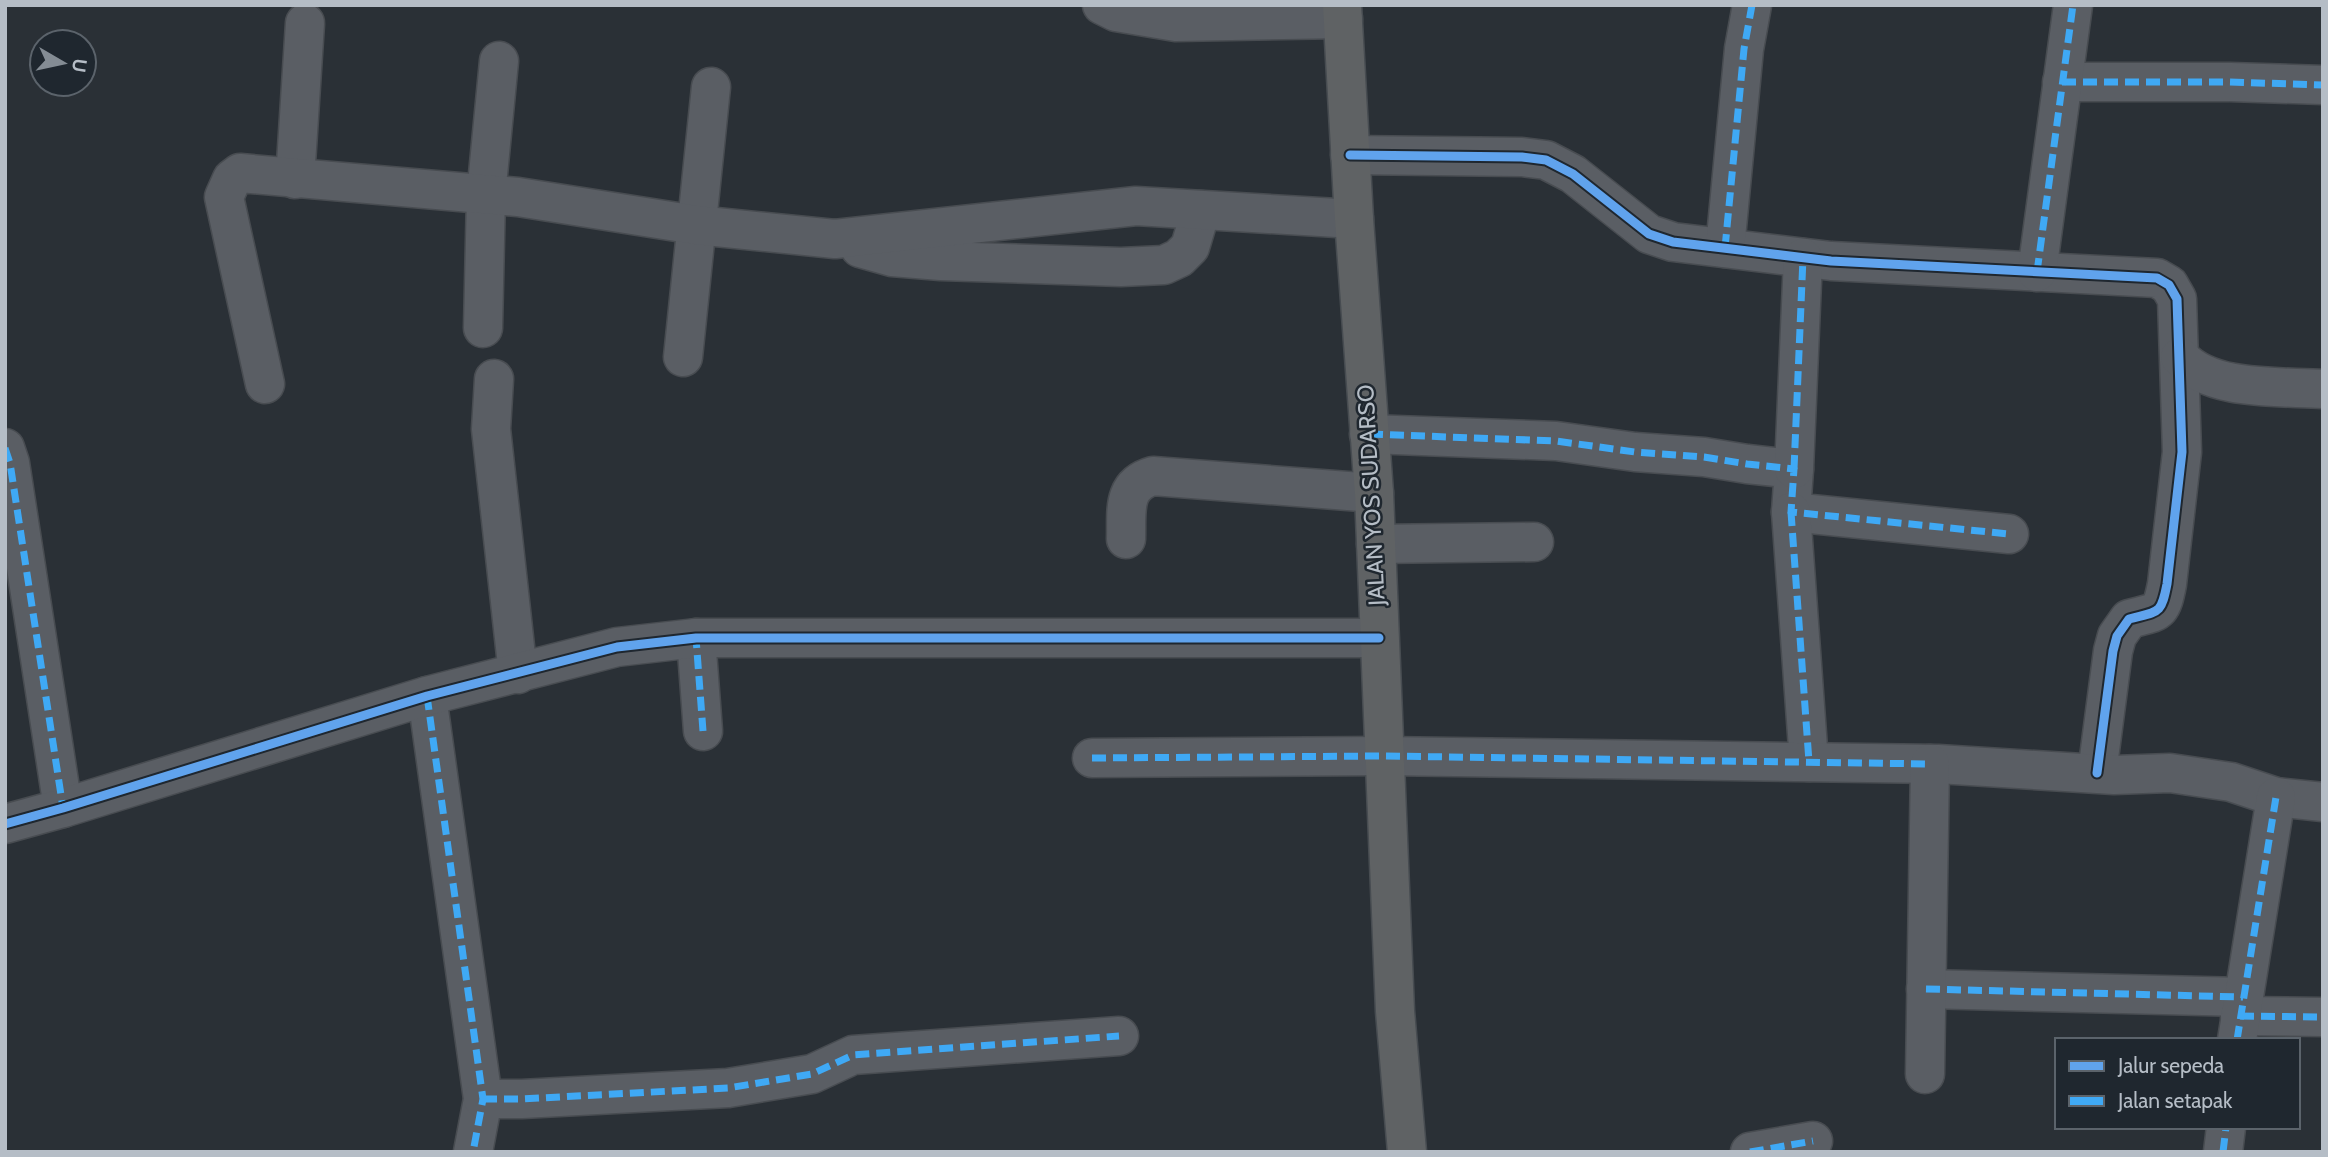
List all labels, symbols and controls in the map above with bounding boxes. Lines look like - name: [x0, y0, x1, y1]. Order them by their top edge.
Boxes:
- north arrow: [28, 28, 98, 98]
- text: U: [67, 57, 92, 74]
- street label: JALAN YOS SUDARSO: [1351, 384, 1391, 607]
- legend: [2055, 1038, 2300, 1129]
- text: Jalur sepeda: [2117, 1053, 2224, 1078]
- text: Jalan setapak: [2117, 1088, 2233, 1113]

